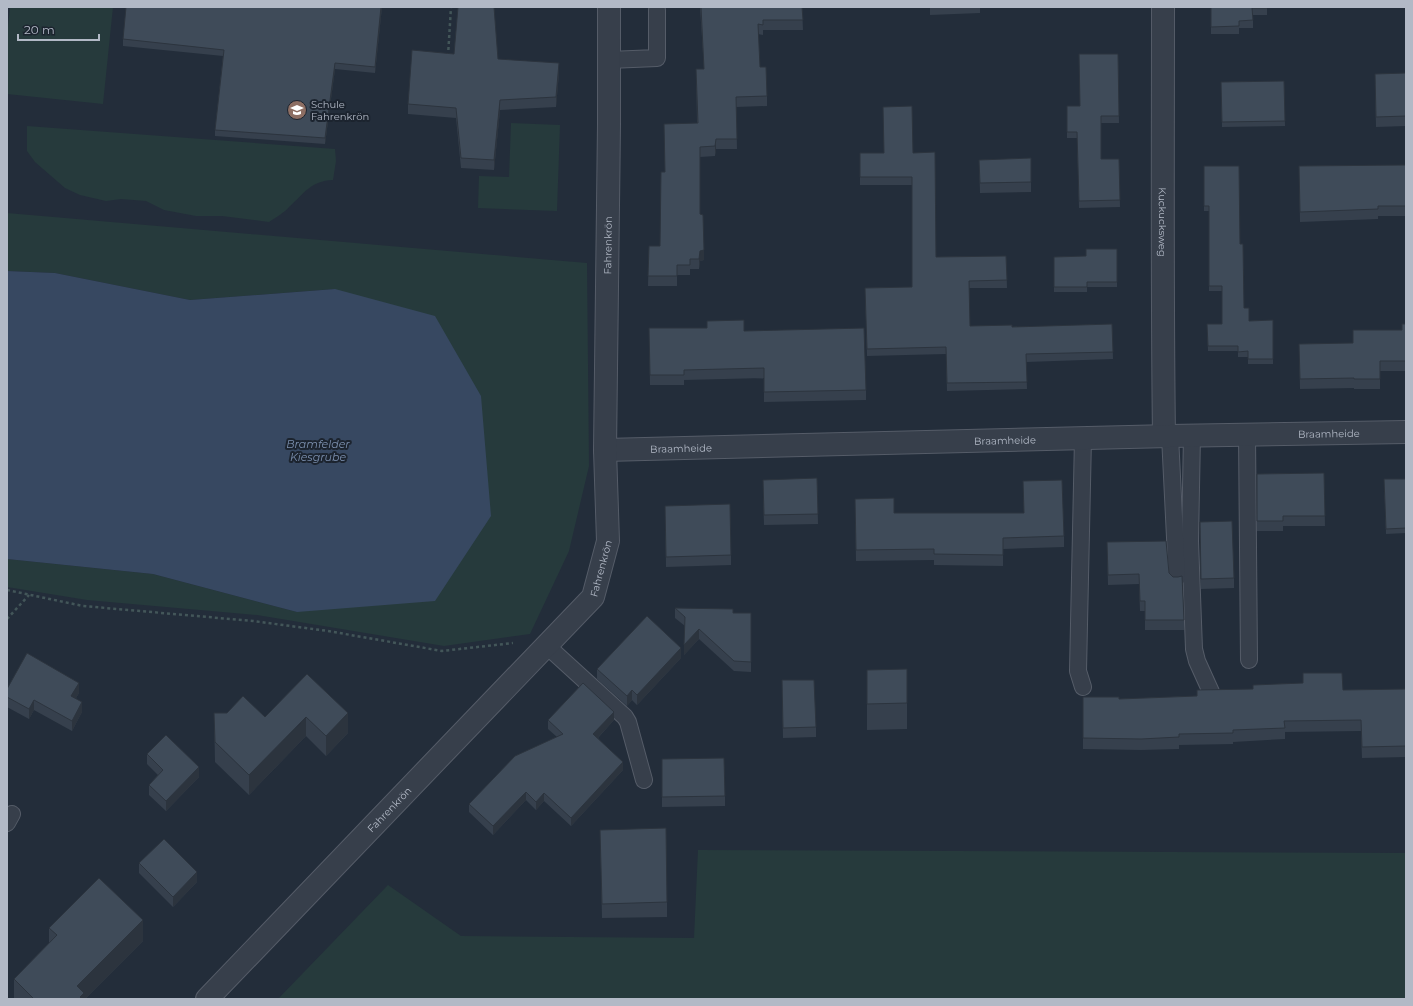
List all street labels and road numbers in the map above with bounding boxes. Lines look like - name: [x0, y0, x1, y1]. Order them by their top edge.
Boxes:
- street label: Kuckucksweg: [1156, 187, 1169, 257]
- street label: Fahrenkrön: [601, 216, 615, 275]
- street label: Braamheide: [1298, 427, 1360, 441]
- street label: Braamheide: [974, 433, 1036, 448]
- street label: Braamheide: [650, 441, 712, 456]
- street label: Fahrenkrön: [587, 539, 615, 598]
- street label: Fahrenkrön: [365, 784, 414, 835]

